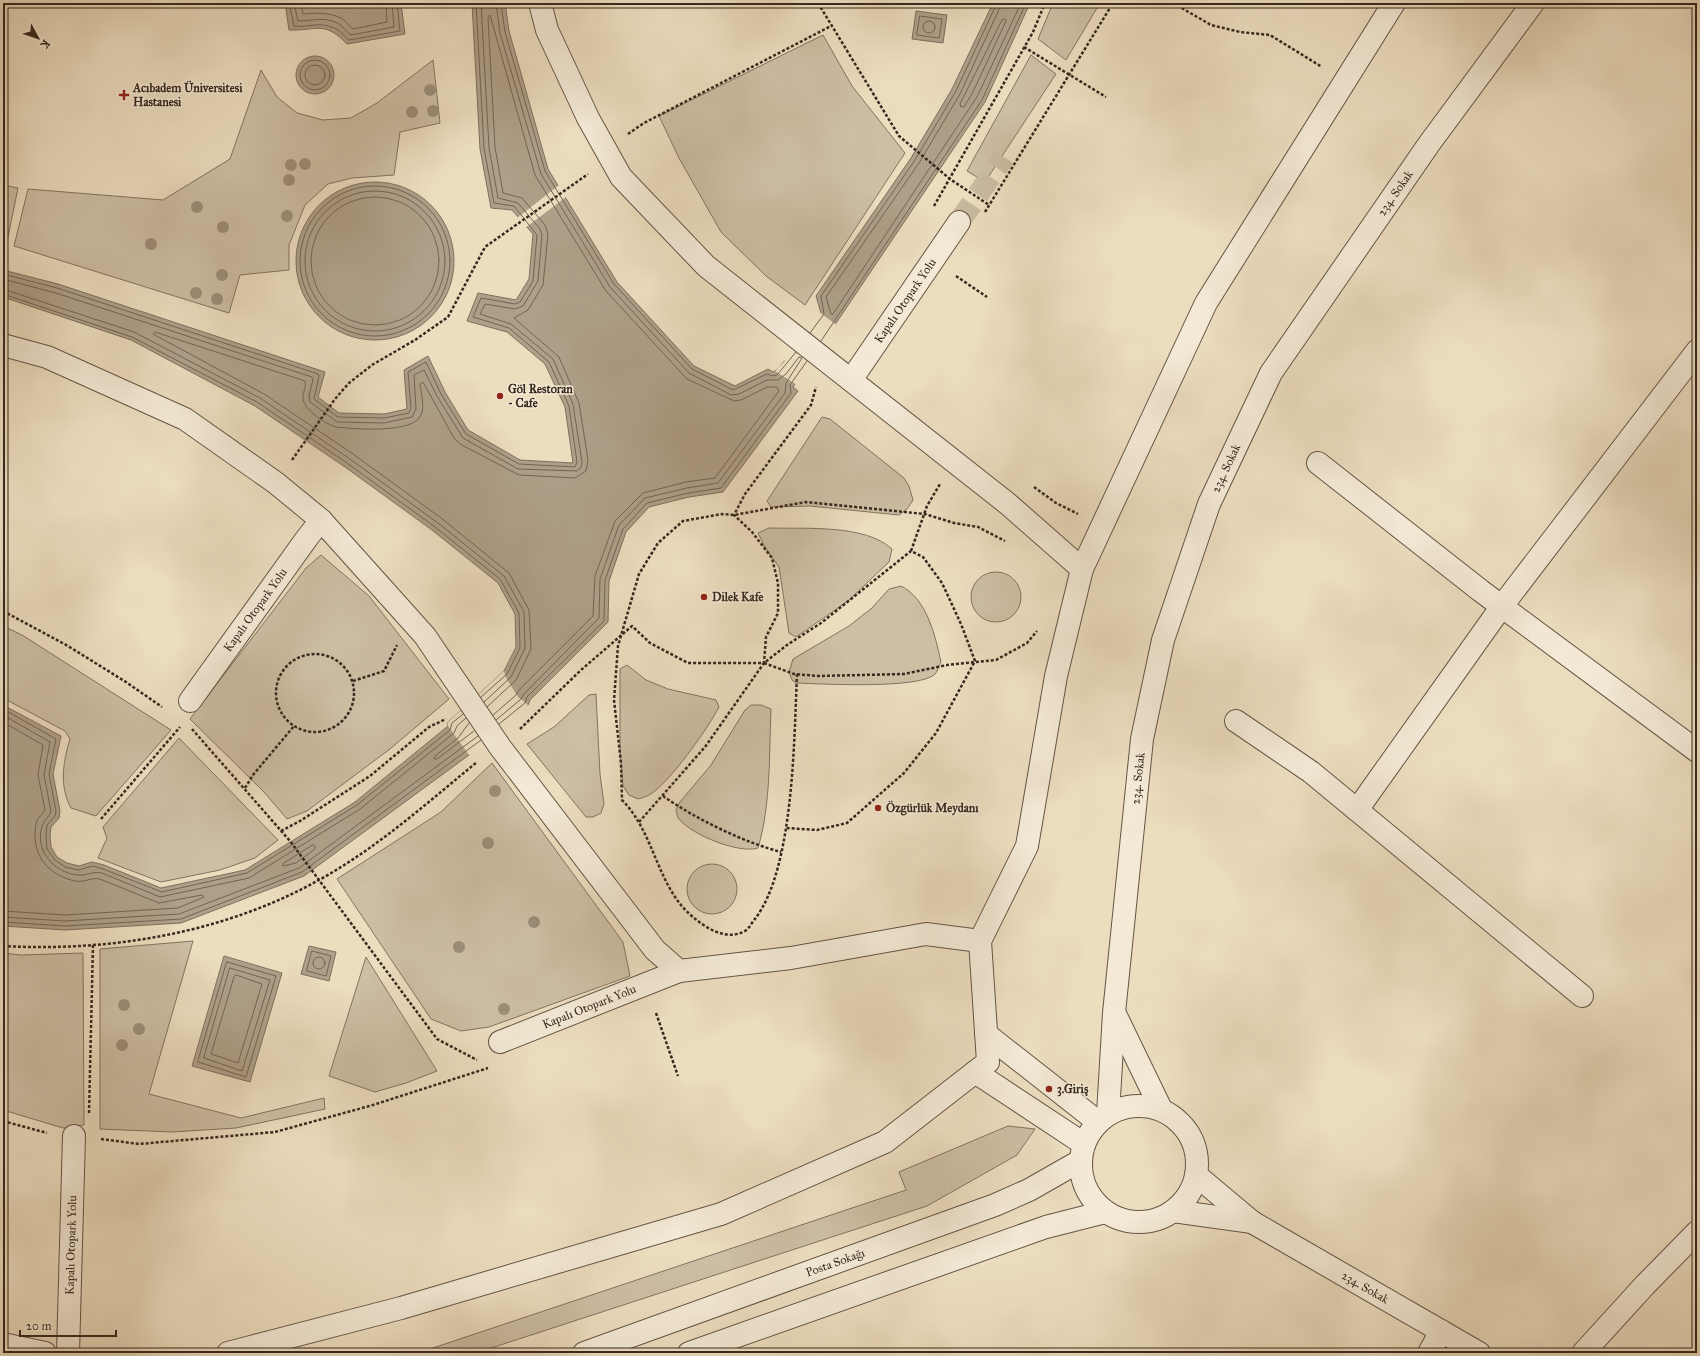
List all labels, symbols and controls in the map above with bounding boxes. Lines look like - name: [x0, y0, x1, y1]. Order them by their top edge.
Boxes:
- north arrow: [18, 18, 58, 58]
- text: K: [37, 37, 53, 52]
- place label: Acıbadem Üniversitesi Hastanesi: [132, 80, 243, 109]
- marker: Acıbadem Üniversitesi Hastanesi: [118, 89, 130, 101]
- street label: 234. Sokak: [1375, 167, 1416, 218]
- street label: Kapalı Otopark Yolu: [871, 255, 939, 346]
- place label: Göl Restoran - Cafe: [508, 382, 573, 410]
- marker: Göl Restoran - Cafe: [495, 391, 505, 401]
- street label: 234. Sokak: [1208, 441, 1244, 495]
- street label: Kapalı Otopark Yolu: [221, 565, 290, 655]
- place label: Dilek Kafe: [712, 590, 764, 604]
- marker: Dilek Kafe: [699, 592, 709, 602]
- street label: 234. Sokak: [1128, 751, 1148, 805]
- place label: Özgürlük Meydanı: [886, 800, 979, 816]
- marker: Özgürlük Meydanı: [873, 803, 883, 813]
- street label: Kapalı Otopark Yolu: [540, 982, 639, 1031]
- place label: 3.Giriş: [1057, 1082, 1089, 1097]
- marker: 3.Giriş: [1044, 1084, 1054, 1094]
- street label: Kapalı Otopark Yolu: [63, 1195, 79, 1295]
- street label: Posta Sokağı: [804, 1245, 867, 1280]
- street label: 234. Sokak: [1339, 1268, 1392, 1307]
- scale bar: [20, 1312, 116, 1338]
- text: 20 m: [26, 1319, 52, 1333]

